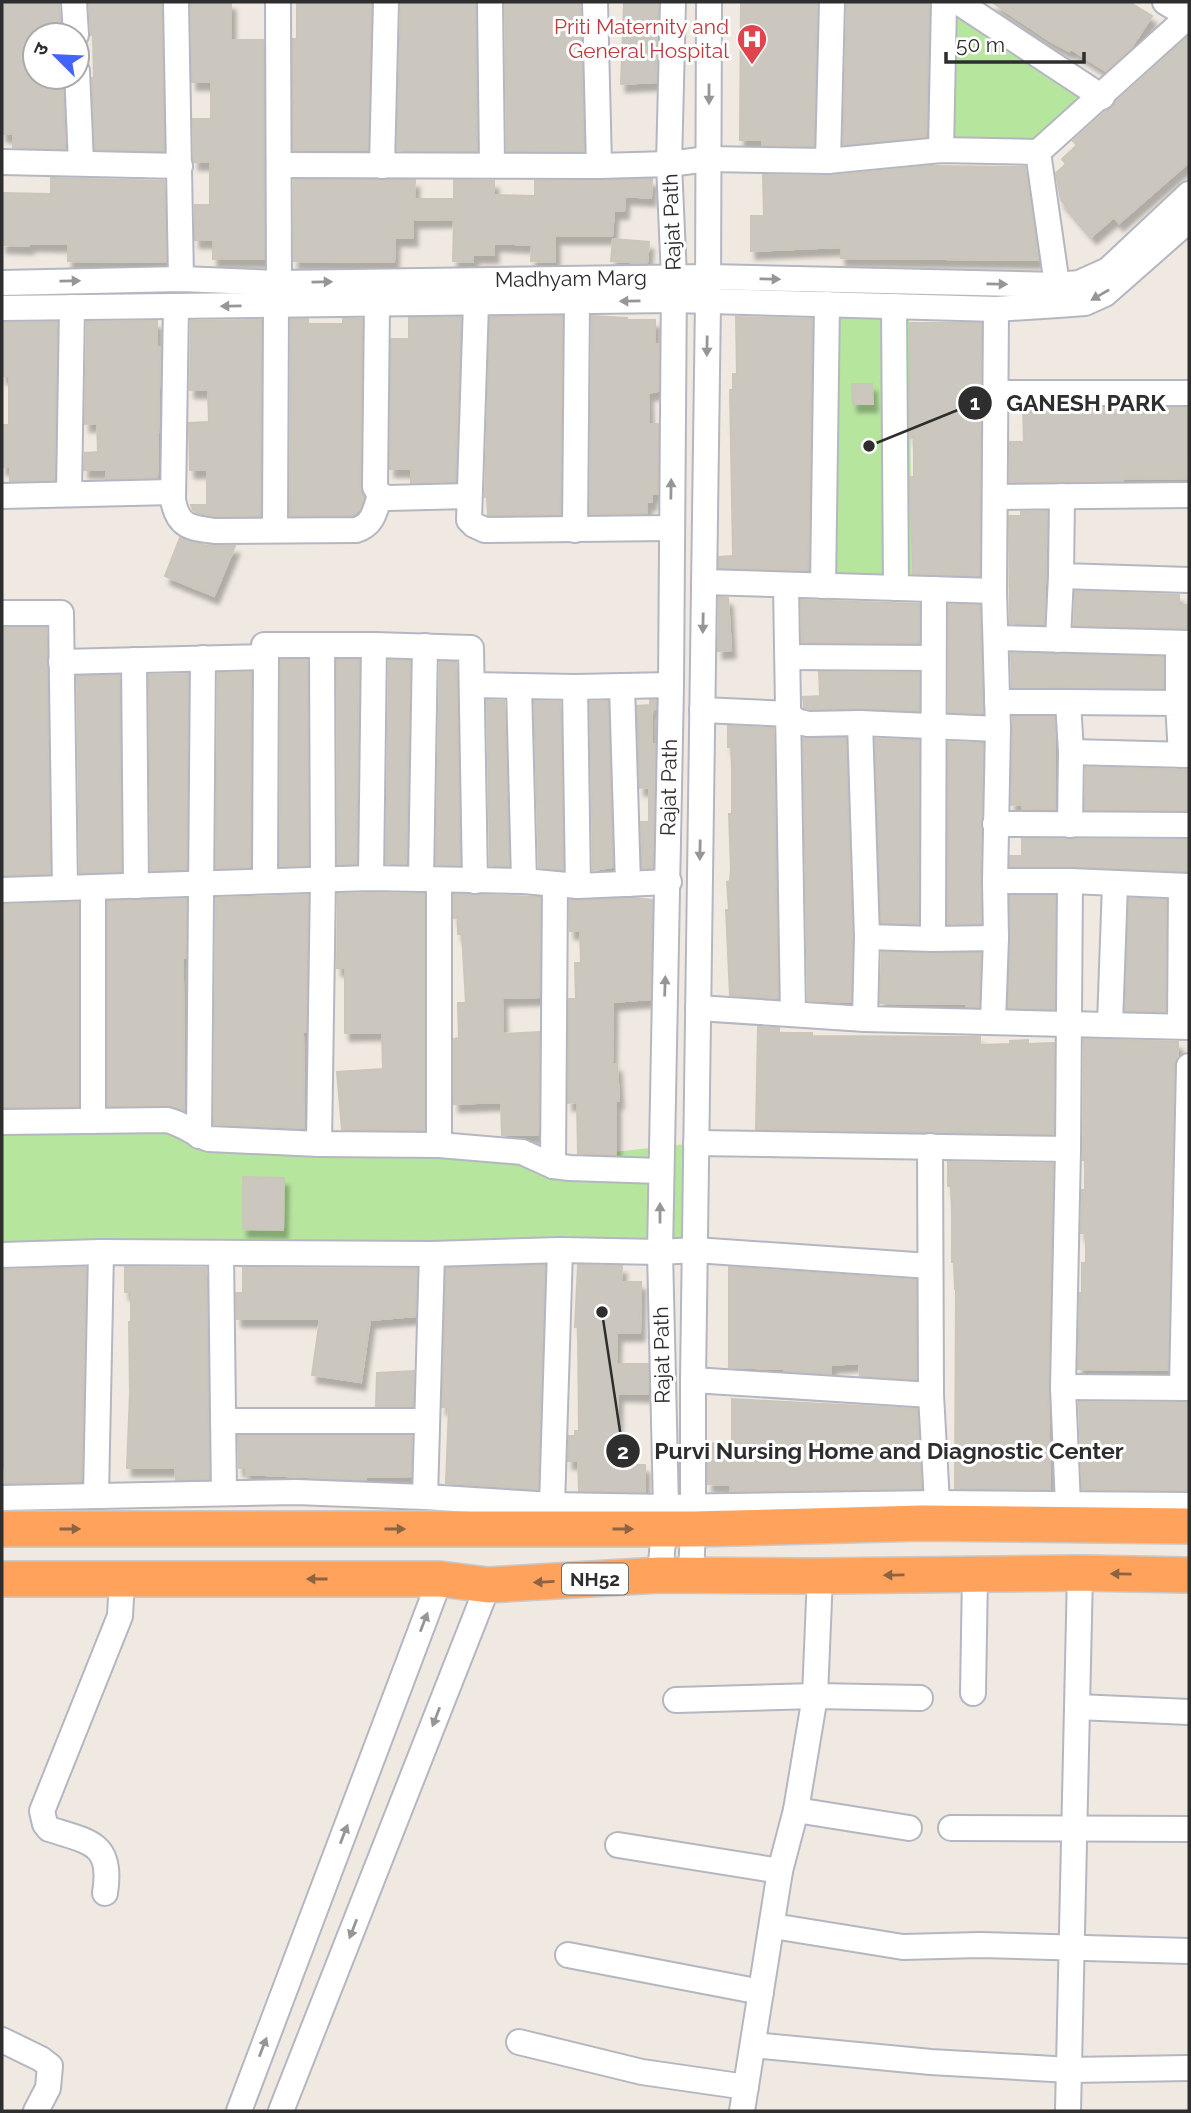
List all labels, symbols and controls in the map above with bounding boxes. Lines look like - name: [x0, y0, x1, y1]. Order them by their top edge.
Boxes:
- place label: Priti Maternity and General Hospital: [554, 14, 729, 63]
- north arrow: [21, 21, 91, 91]
- scale bar: [946, 21, 1084, 65]
- hospital icon: Priti Maternity and General Hospital: [735, 22, 769, 66]
- text: 50 m: [956, 32, 1005, 57]
- text: उ: [28, 39, 53, 59]
- one-way arrow: [703, 84, 715, 106]
- street label: Rajat Path: [657, 173, 686, 271]
- street label: Madhyam Marg: [495, 265, 647, 292]
- one-way arrow: [759, 273, 781, 284]
- one-way arrow: [59, 276, 81, 287]
- one-way arrow: [311, 276, 333, 288]
- one-way arrow: [987, 278, 1009, 290]
- one-way arrow: [1090, 289, 1109, 301]
- one-way arrow: [619, 295, 641, 307]
- one-way arrow: [220, 300, 242, 312]
- one-way arrow: [701, 336, 713, 358]
- callout: GANESH PARK: [958, 381, 1180, 425]
- text: GANESH PARK: [1006, 389, 1166, 416]
- text: 1: [970, 390, 980, 415]
- one-way arrow: [665, 477, 677, 499]
- one-way arrow: [697, 612, 709, 634]
- street label: Rajat Path: [655, 739, 682, 836]
- one-way arrow: [694, 840, 706, 862]
- one-way arrow: [660, 974, 671, 996]
- one-way arrow: [654, 1202, 666, 1224]
- street label: Rajat Path: [648, 1306, 675, 1404]
- callout: Purvi Nursing Home and Diagnostic Center: [605, 1429, 1138, 1473]
- text: Purvi Nursing Home and Diagnostic Center: [654, 1437, 1124, 1464]
- text: 2: [617, 1439, 629, 1464]
- one-way arrow: [59, 1523, 81, 1535]
- one-way arrow: [385, 1523, 407, 1535]
- one-way arrow: [612, 1523, 634, 1535]
- road number: NH52: [562, 1564, 628, 1595]
- one-way arrow: [1110, 1568, 1132, 1579]
- one-way arrow: [882, 1569, 904, 1581]
- one-way arrow: [305, 1573, 327, 1585]
- one-way arrow: [533, 1577, 555, 1588]
- one-way arrow: [419, 1611, 430, 1632]
- one-way arrow: [430, 1707, 441, 1728]
- one-way arrow: [338, 1824, 349, 1845]
- one-way arrow: [347, 1919, 358, 1940]
- one-way arrow: [258, 2037, 269, 2058]

